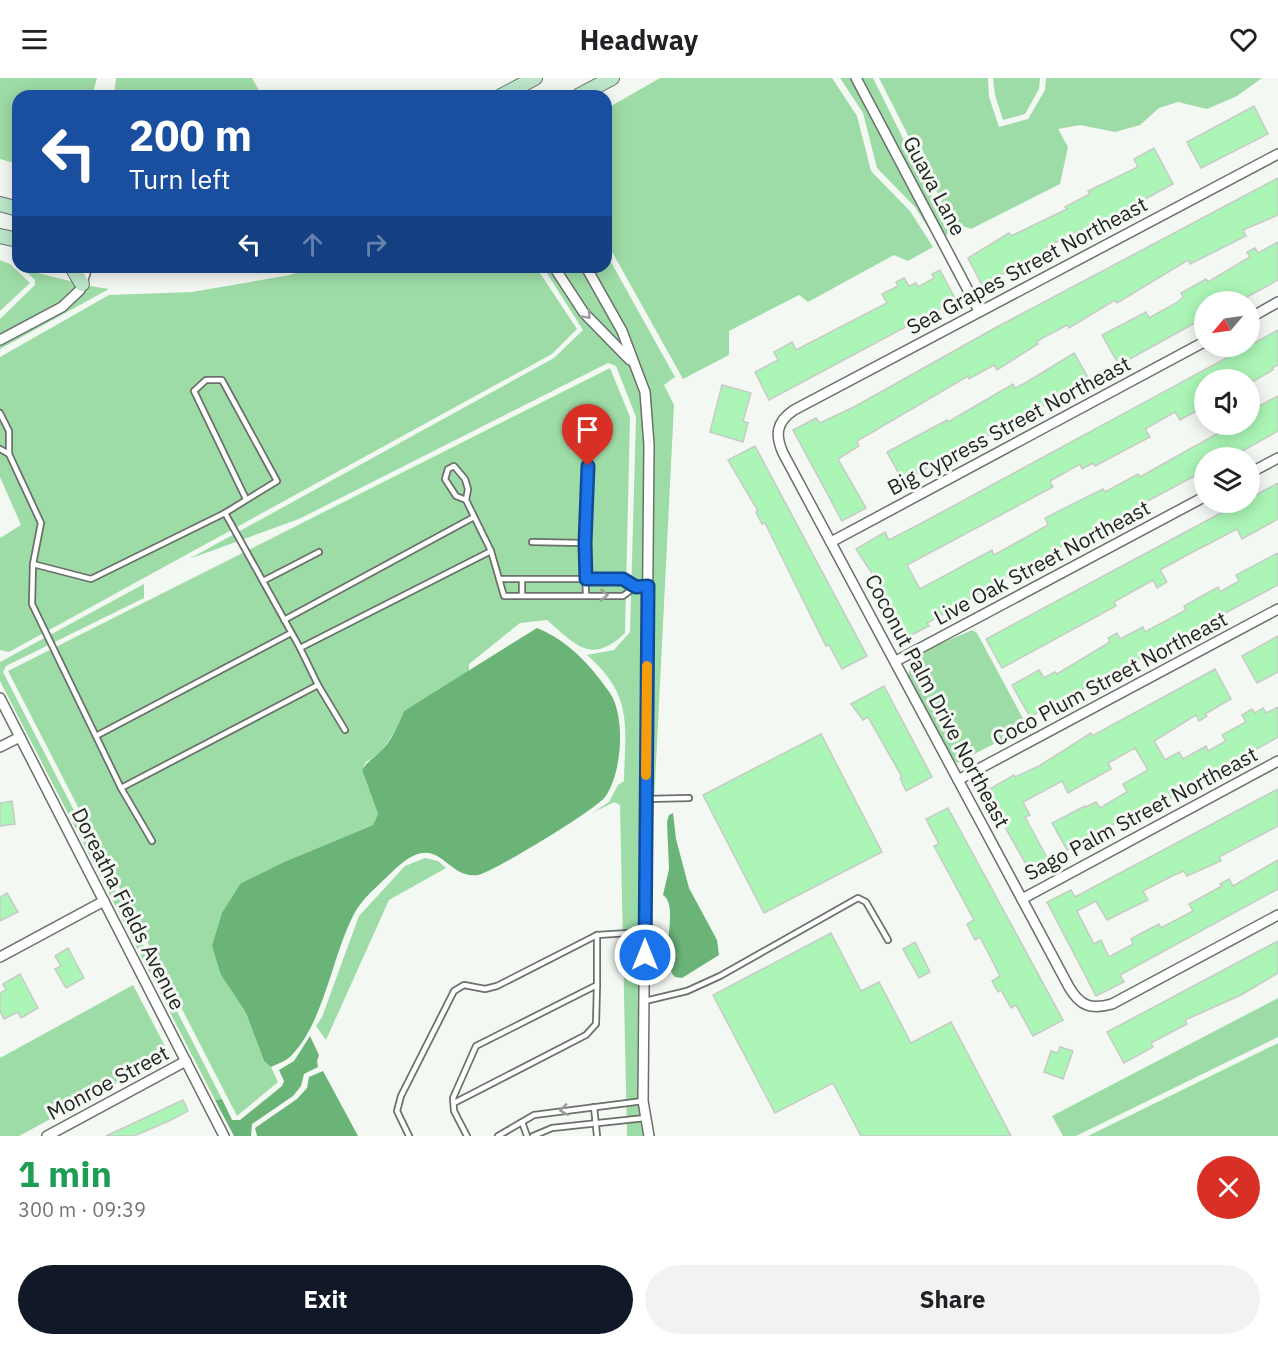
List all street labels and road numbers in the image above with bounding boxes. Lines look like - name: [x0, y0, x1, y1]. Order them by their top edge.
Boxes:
- street label: Guava Lane: [897, 131, 973, 240]
- street label: Sea Grapes Street Northeast: [901, 190, 1152, 341]
- street label: Big Cypress Street Northeast: [882, 349, 1135, 501]
- street label: Live Oak Street Northeast: [929, 493, 1154, 631]
- street label: Coconut Palm Drive Northeast: [859, 569, 1017, 832]
- street label: Coco Plum Street Northeast: [987, 604, 1232, 752]
- street label: Sago Palm Street Northeast: [1019, 740, 1262, 887]
- street label: Doreatha Fields Avenue: [66, 803, 192, 1014]
- street label: Monroe Street: [42, 1038, 173, 1126]

